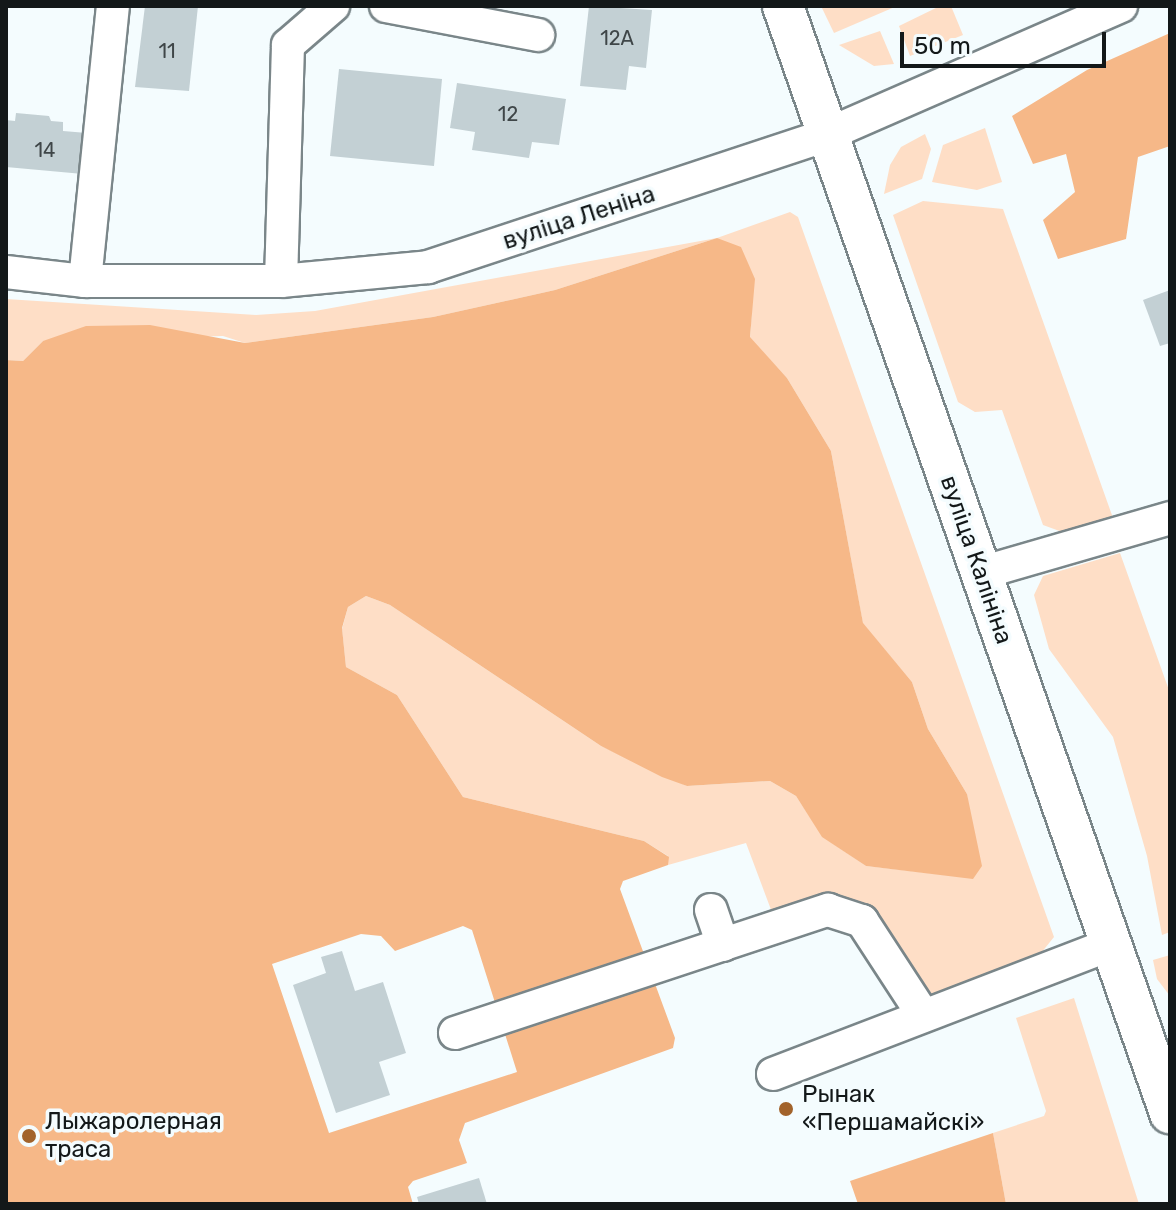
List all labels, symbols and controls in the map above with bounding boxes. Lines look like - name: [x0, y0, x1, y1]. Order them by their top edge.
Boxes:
- scale bar: [904, 16, 1110, 66]
- house number: 12А: [600, 26, 634, 50]
- text: 50 m: [914, 32, 971, 60]
- house number: 11: [158, 39, 176, 63]
- house number: 12: [498, 102, 518, 126]
- house number: 14: [35, 138, 55, 162]
- street label: вуліца Леніна: [499, 180, 659, 256]
- street label: вуліца Калініна: [934, 472, 1018, 648]
- place label: Рынак «Першамайскі»: [802, 1081, 984, 1137]
- marker: Рынак «Першамайскі»: [777, 1100, 795, 1118]
- place label: Лыжаролерная траса: [45, 1108, 222, 1164]
- marker: Лыжаролерная траса: [20, 1127, 38, 1145]

